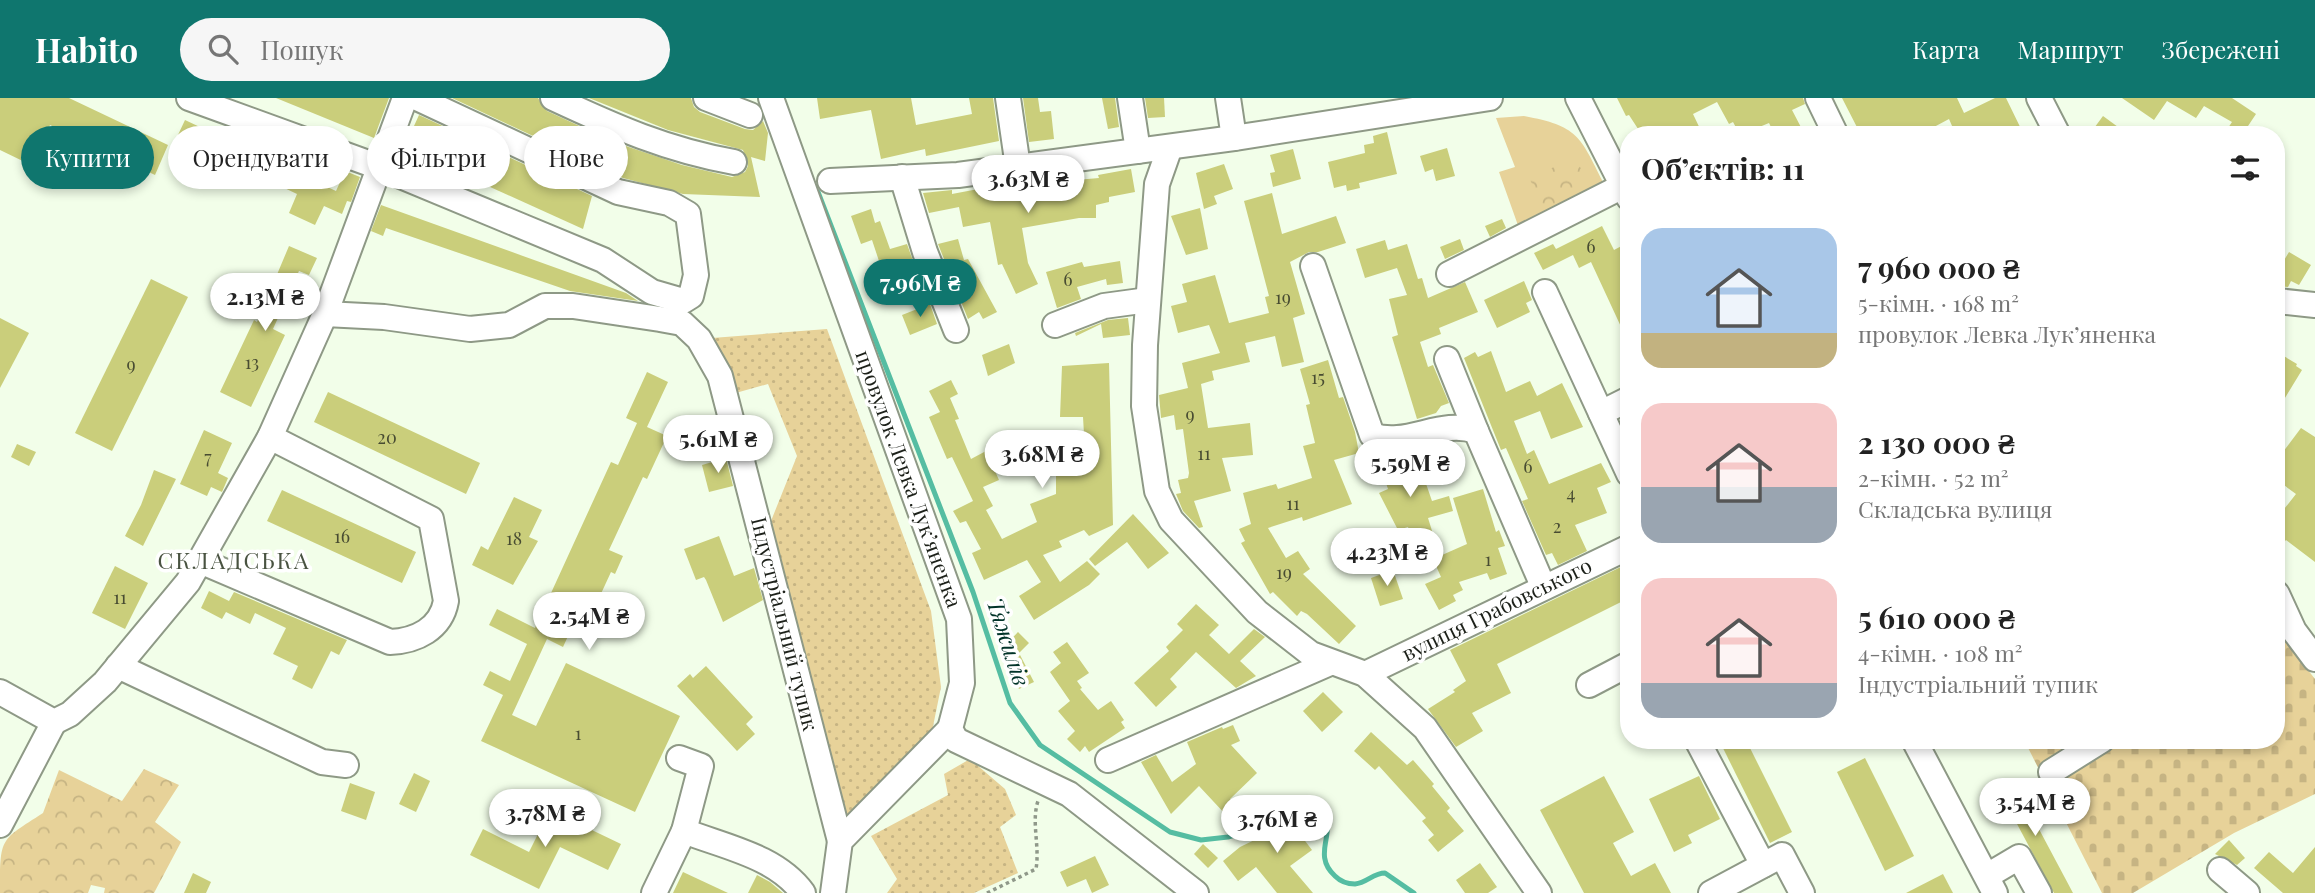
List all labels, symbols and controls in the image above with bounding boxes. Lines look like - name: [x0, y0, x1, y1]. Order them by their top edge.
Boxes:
- search box: [180, 18, 670, 81]
- text: Habito: [35, 27, 138, 71]
- icon: search: [204, 30, 242, 68]
- text: Пошук: [260, 32, 344, 67]
- text: Карта: [1912, 33, 1980, 65]
- text: Маршрут: [2018, 33, 2124, 65]
- text: Збережені: [2162, 33, 2280, 65]
- chip: Купити: [21, 126, 154, 189]
- chip: Орендувати: [168, 126, 353, 189]
- chip: Фільтри: [367, 126, 510, 189]
- chip: Нове: [524, 126, 628, 189]
- text: Об’єктів: 11: [1641, 148, 1805, 188]
- icon: filters: [2226, 149, 2264, 187]
- pin: 3.63M ₴: [963, 156, 1093, 215]
- text: 3.63M ₴: [987, 162, 1069, 193]
- house number: 6: [1586, 234, 1596, 258]
- text: 7 960 000 ₴: [1858, 247, 2020, 287]
- icon: home: [1697, 256, 1781, 340]
- pin: 7.96M ₴: [855, 260, 985, 319]
- text: 7.96M ₴: [880, 266, 960, 297]
- house number: 6: [1063, 267, 1073, 291]
- pin: 2.13M ₴: [200, 274, 330, 333]
- text: 2.13M ₴: [226, 280, 304, 311]
- house number: 19: [1275, 285, 1291, 309]
- text: 5-кімн. · 168 m²: [1858, 287, 2019, 318]
- text: провулок Левка Лукʼяненка: [1858, 318, 2156, 349]
- street label: провулок Левка Лукʼяненка: [850, 346, 970, 611]
- house number: 13: [245, 350, 259, 374]
- house number: 9: [126, 352, 136, 376]
- house number: 15: [1311, 365, 1325, 389]
- house number: 9: [1185, 402, 1195, 426]
- pin: 5.61M ₴: [653, 416, 783, 475]
- text: 5.61M ₴: [679, 422, 757, 453]
- text: 2 130 000 ₴: [1858, 422, 2014, 462]
- house number: 20: [377, 425, 397, 449]
- pin: 3.68M ₴: [977, 430, 1107, 490]
- icon: home: [1697, 431, 1781, 515]
- text: 3.68M ₴: [1001, 437, 1083, 468]
- pin: 5.59M ₴: [1345, 440, 1475, 499]
- house number: 11: [1197, 441, 1211, 465]
- house number: 7: [204, 445, 212, 469]
- text: 5.59M ₴: [1370, 446, 1450, 477]
- house number: 6: [1523, 454, 1533, 478]
- text: 2-кімн. · 52 m²: [1858, 462, 2009, 493]
- house number: 4: [1567, 481, 1576, 505]
- house number: 11: [1286, 491, 1300, 515]
- text: Складська вулиця: [1858, 493, 2052, 524]
- street label: Індустріальний тупик: [746, 514, 826, 733]
- house number: 2: [1553, 514, 1561, 538]
- house number: 16: [334, 524, 350, 548]
- house number: 18: [506, 526, 522, 550]
- pin: 4.23M ₴: [1322, 528, 1452, 588]
- text: 4.23M ₴: [1346, 535, 1428, 566]
- district label: СКЛАДСЬКА: [157, 544, 311, 575]
- house number: 1: [1485, 547, 1492, 571]
- street label: вулиця Грабовського: [1396, 550, 1596, 666]
- house number: 19: [1276, 560, 1292, 584]
- house number: 11: [113, 585, 127, 609]
- pin: 2.54M ₴: [524, 592, 654, 652]
- water label: Тяжилів: [981, 594, 1038, 690]
- text: 5 610 000 ₴: [1858, 597, 2015, 637]
- text: 2.54M ₴: [549, 599, 629, 630]
- icon: home: [1697, 606, 1781, 690]
- text: 4-кімн. · 108 m²: [1858, 637, 2023, 668]
- text: Індустріальний тупик: [1858, 668, 2098, 699]
- house number: 1: [575, 721, 582, 745]
- pin: 3.54M ₴: [1970, 778, 2100, 838]
- text: 3.54M ₴: [1995, 785, 2075, 816]
- pin: 3.78M ₴: [480, 790, 610, 849]
- text: 3.78M ₴: [505, 796, 585, 827]
- pin: 3.76M ₴: [1212, 796, 1342, 855]
- text: 3.76M ₴: [1237, 802, 1317, 833]

